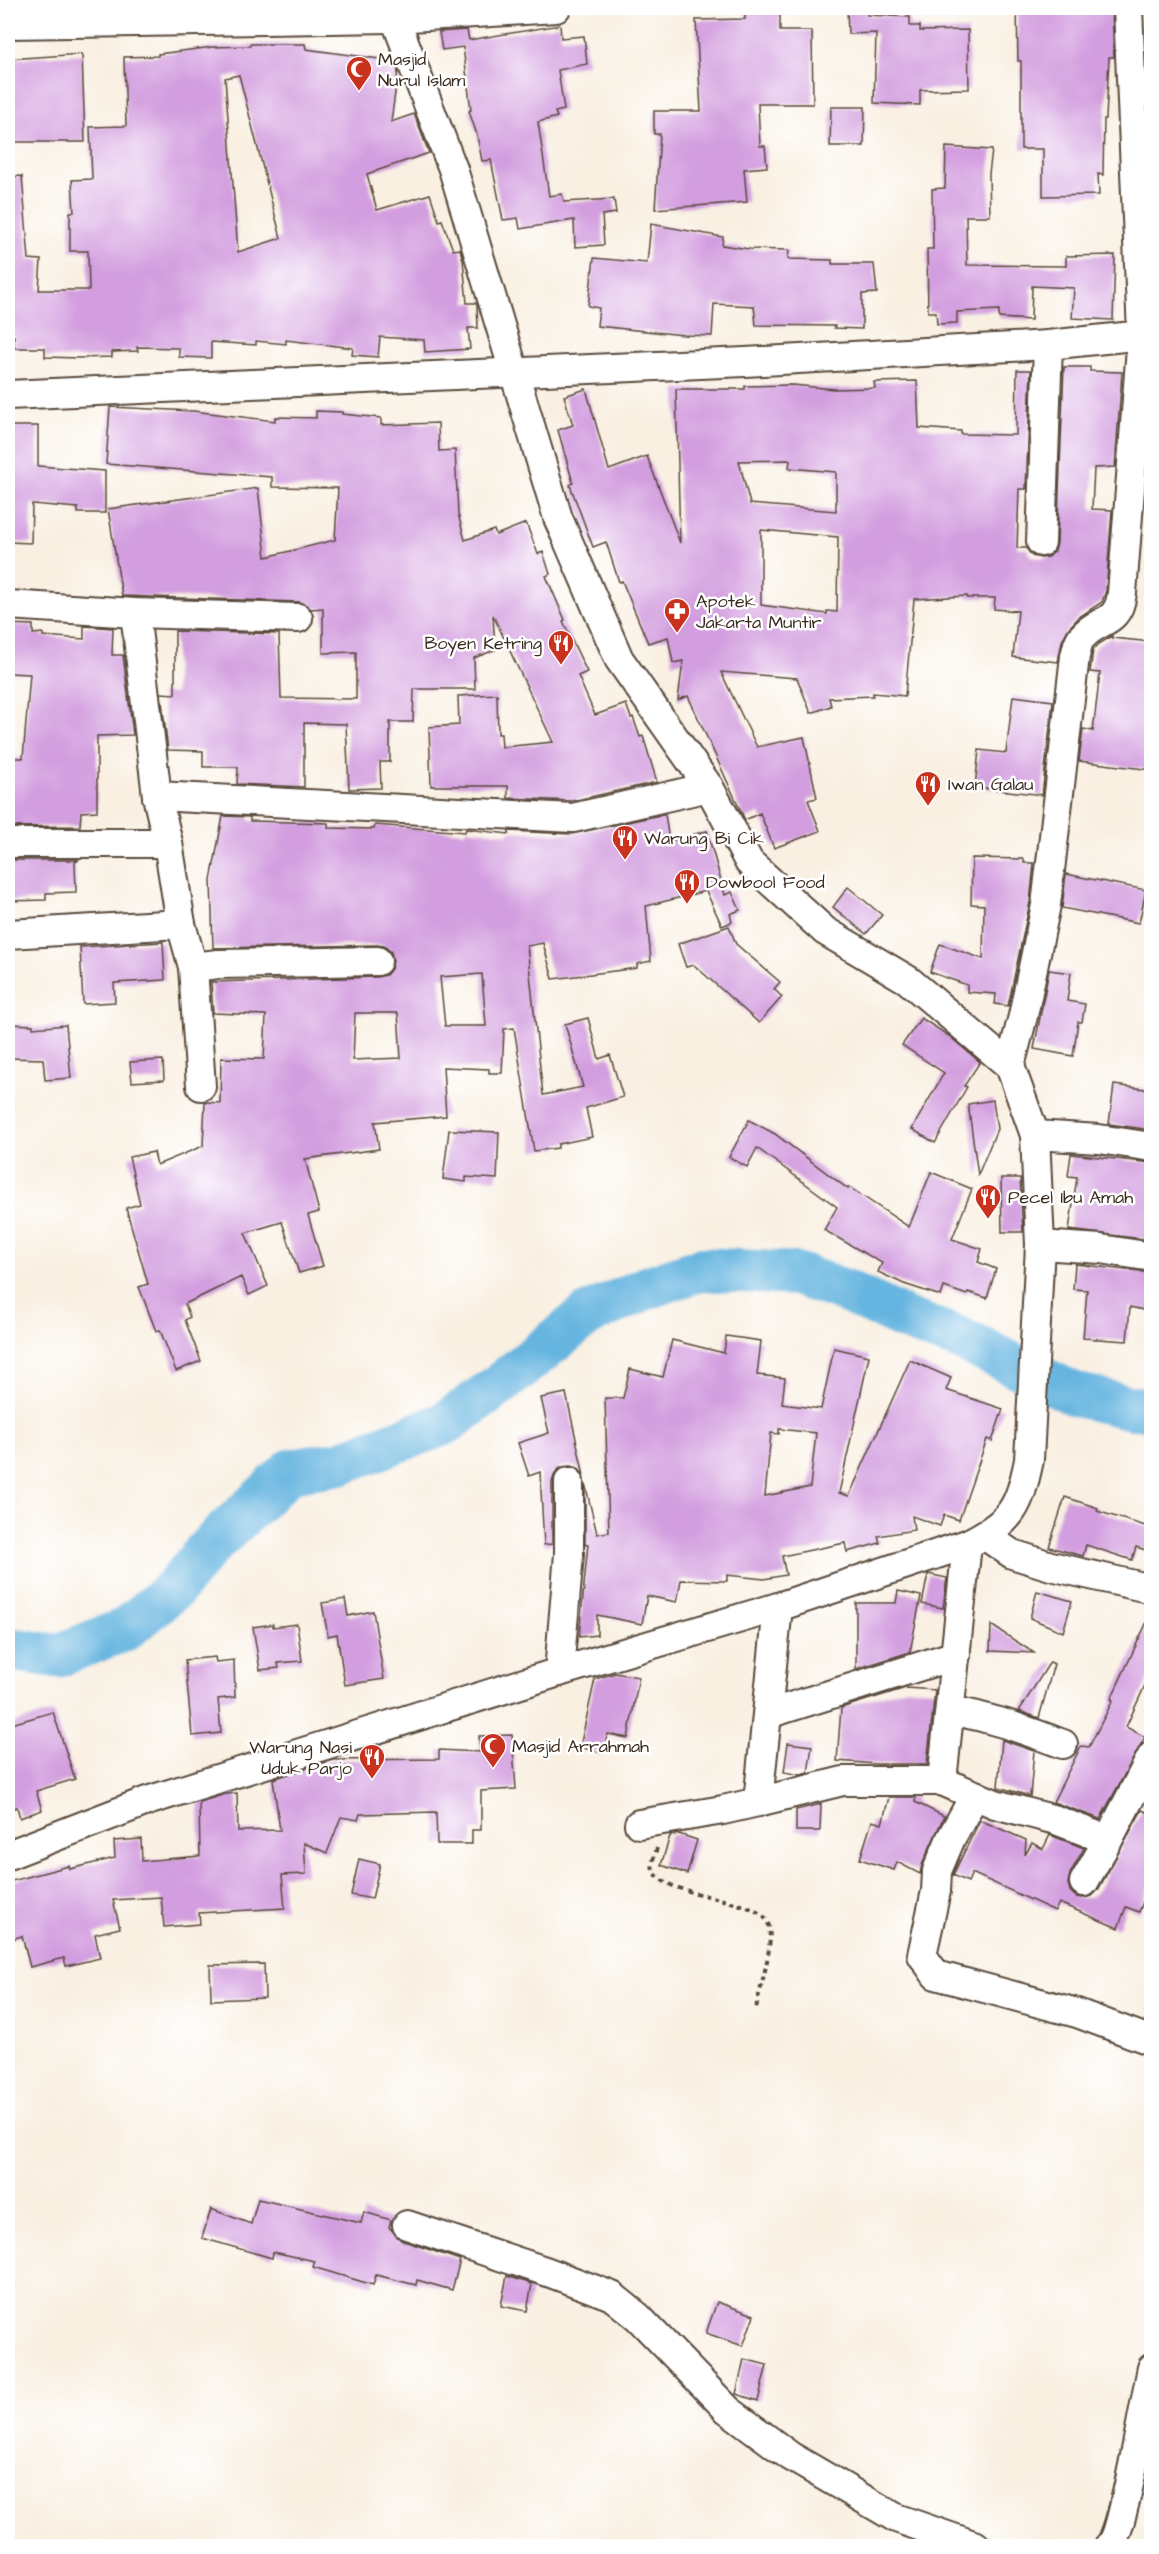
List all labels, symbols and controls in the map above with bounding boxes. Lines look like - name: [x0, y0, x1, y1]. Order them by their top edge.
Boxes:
- place label: Masjid Nurul Islam: [378, 47, 465, 93]
- mosque icon: Masjid Nurul Islam: [344, 54, 374, 92]
- place label: Apotek Jakarta Muntir: [696, 589, 822, 635]
- pharmacy icon: Apotek Jakarta Muntir: [662, 596, 692, 634]
- restaurant icon: Boyen Ketring: [546, 628, 576, 666]
- place label: Boyen Ketring: [424, 631, 542, 657]
- restaurant icon: Iwan Galau: [913, 769, 943, 807]
- place label: Iwan Galau: [948, 772, 1033, 797]
- restaurant icon: Warung Bi Cik: [610, 823, 640, 861]
- place label: Warung Bi Cik: [644, 826, 764, 852]
- restaurant icon: Dowbool Food: [672, 867, 702, 905]
- place label: Dowbool Food: [706, 870, 825, 895]
- restaurant icon: Pecel Ibu Amah: [973, 1182, 1003, 1220]
- place label: Pecel Ibu Amah: [1008, 1185, 1133, 1210]
- mosque icon: Masjid Arrahmah: [478, 1731, 508, 1769]
- place label: Masjid Arrahmah: [512, 1734, 649, 1759]
- place label: Warung Nasi Uduk Parjo: [249, 1735, 352, 1781]
- restaurant icon: Warung Nasi Uduk Parjo: [357, 1742, 387, 1780]

